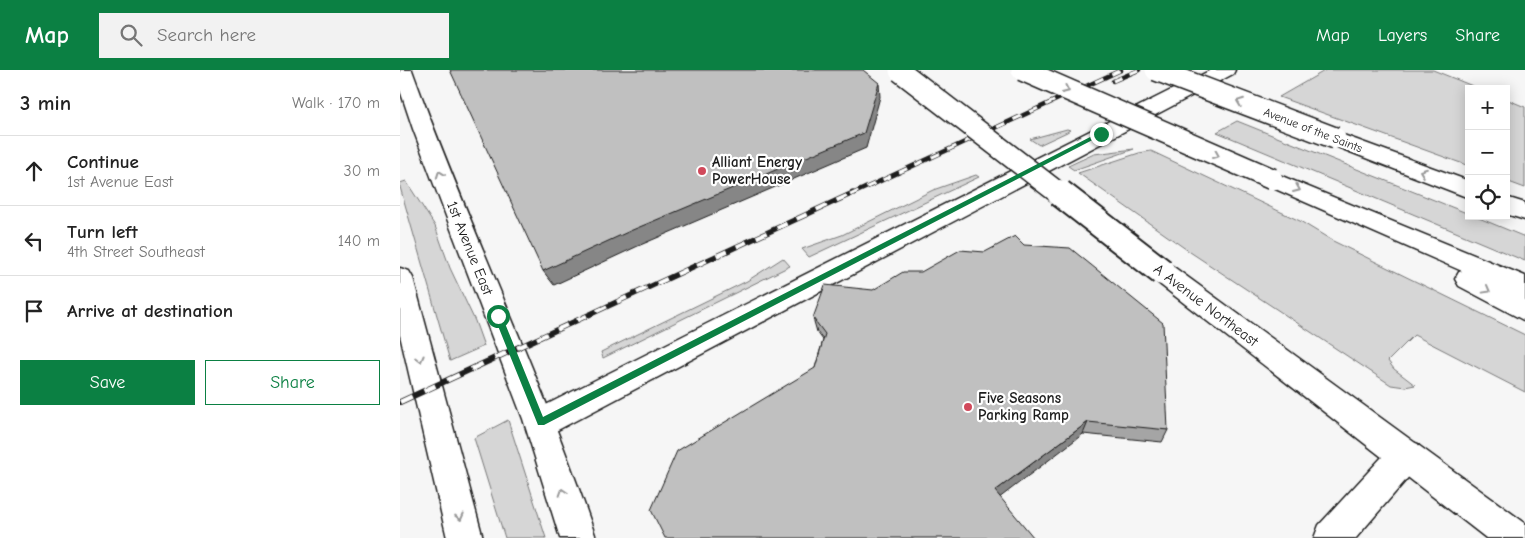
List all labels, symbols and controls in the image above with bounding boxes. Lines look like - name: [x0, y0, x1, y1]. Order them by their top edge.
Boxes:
- search box: [99, 13, 449, 58]
- text: Map: [25, 21, 69, 49]
- icon: search: [117, 21, 145, 49]
- text: Search here: [157, 24, 256, 46]
- text: Map: [1316, 25, 1350, 46]
- text: Layers: [1378, 25, 1427, 46]
- text: Share: [1455, 25, 1500, 46]
- one-way arrow: [1061, 84, 1070, 94]
- map controls: [1465, 85, 1510, 220]
- button: +: [1465, 85, 1510, 130]
- text: 3 min: [20, 91, 71, 115]
- text: Walk · 170 m: [292, 94, 380, 112]
- one-way arrow: [1236, 98, 1245, 108]
- street label: Avenue of the Saints: [1262, 105, 1364, 155]
- route end: [1090, 123, 1113, 146]
- button: −: [1465, 130, 1510, 175]
- one-way arrow: [1211, 148, 1220, 159]
- text: Continue: [67, 151, 139, 173]
- place label: Alliant Energy PowerHouse: [712, 153, 802, 188]
- icon: ahead: [20, 157, 48, 185]
- text: 30 m: [344, 162, 380, 180]
- marker: Alliant Energy PowerHouse: [696, 165, 708, 177]
- one-way arrow: [1420, 168, 1428, 178]
- one-way arrow: [436, 170, 446, 179]
- text: 1st Avenue East: [67, 173, 173, 191]
- button: locate: [1465, 175, 1510, 220]
- one-way arrow: [1292, 183, 1301, 194]
- street label: 1st Avenue East: [443, 199, 497, 298]
- text: Turn left: [67, 221, 138, 243]
- icon: left: [20, 227, 48, 255]
- text: 140 m: [338, 232, 380, 250]
- text: 4th Street Southeast: [67, 243, 205, 261]
- street label: A Avenue Northeast: [1150, 260, 1262, 351]
- one-way arrow: [1482, 284, 1491, 294]
- icon: arrive: [20, 297, 48, 325]
- text: Arrive at destination: [67, 300, 233, 322]
- route start: [487, 305, 510, 328]
- one-way arrow: [415, 355, 425, 363]
- button: Save: [20, 360, 195, 405]
- button: Share: [205, 360, 380, 405]
- place label: Five Seasons Parking Ramp: [978, 389, 1069, 424]
- marker: Five Seasons Parking Ramp: [962, 401, 974, 413]
- one-way arrow: [559, 488, 569, 496]
- one-way arrow: [454, 512, 464, 520]

